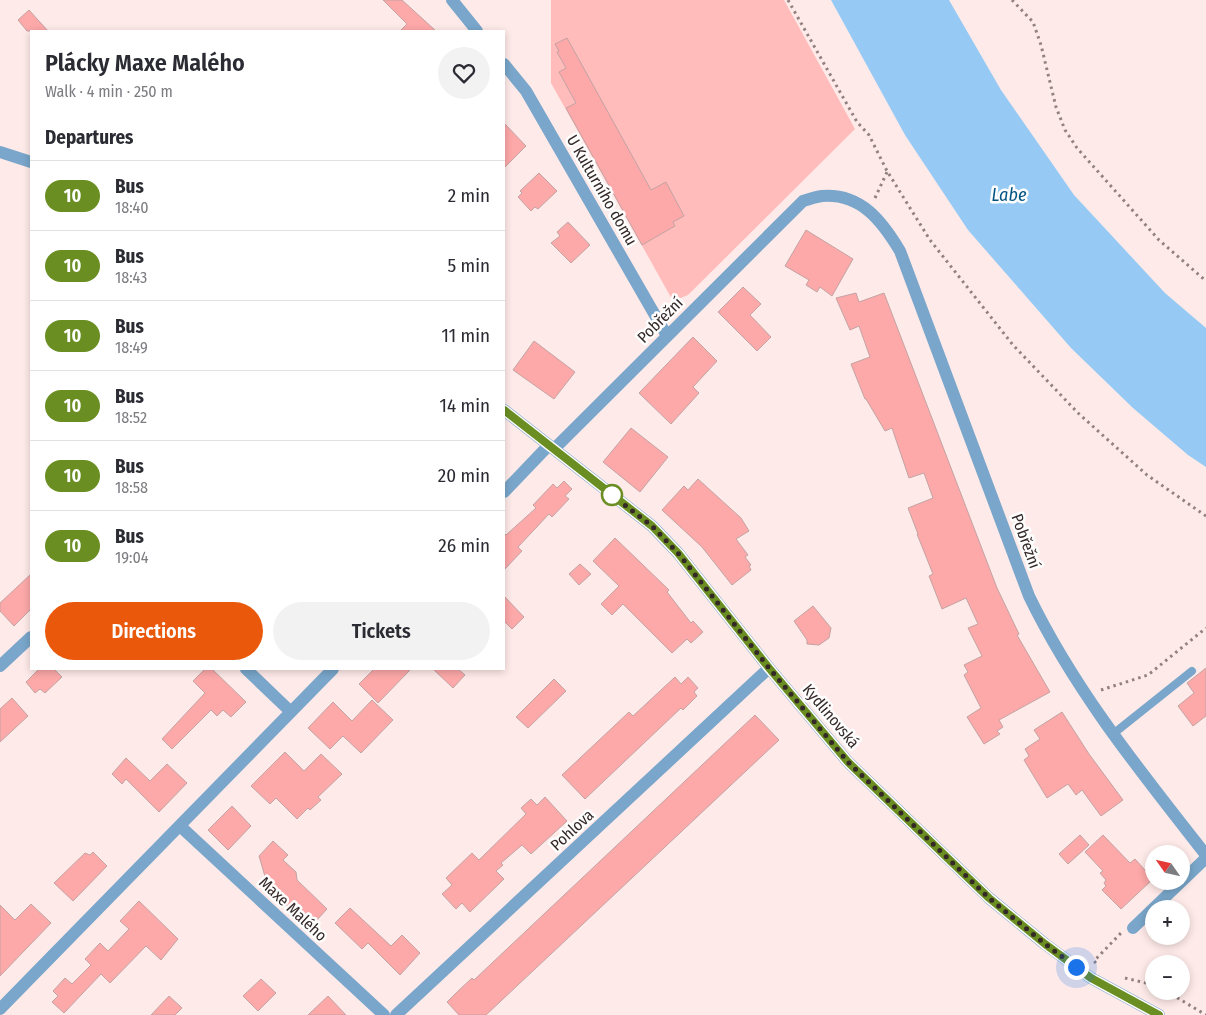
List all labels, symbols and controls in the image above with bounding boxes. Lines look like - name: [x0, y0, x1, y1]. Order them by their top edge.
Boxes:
- button: heart: [438, 47, 490, 99]
- text: Plácky Maxe Malého: [45, 49, 245, 77]
- text: Walk · 4 min · 250 m: [45, 82, 173, 101]
- text: Departures: [45, 126, 133, 149]
- street label: U Kulturního domu: [563, 131, 641, 249]
- text: Bus: [115, 175, 144, 198]
- text: 2 min: [448, 184, 490, 207]
- water label: Labe: [992, 184, 1027, 206]
- text: 10: [64, 185, 81, 207]
- text: 18:40: [115, 198, 149, 217]
- text: Bus: [115, 245, 144, 268]
- text: 5 min: [447, 254, 490, 277]
- text: 10: [64, 255, 81, 277]
- text: 18:43: [115, 268, 147, 287]
- street label: Pobřežní: [633, 293, 687, 347]
- text: Bus: [115, 315, 144, 338]
- text: 11 min: [442, 324, 490, 347]
- text: 10: [64, 325, 81, 347]
- text: 18:49: [115, 338, 148, 357]
- text: Bus: [115, 385, 144, 408]
- text: 14 min: [440, 394, 490, 417]
- text: 10: [64, 395, 81, 417]
- text: 18:52: [115, 408, 147, 427]
- text: Bus: [115, 455, 144, 478]
- text: 20 min: [438, 464, 490, 487]
- text: 10: [64, 465, 81, 487]
- text: 18:58: [115, 478, 148, 497]
- unlabelled marker: [601, 484, 623, 506]
- street label: Pobřežní: [1007, 511, 1045, 571]
- text: Bus: [115, 525, 144, 548]
- text: 26 min: [438, 534, 490, 557]
- text: 10: [64, 535, 81, 557]
- text: 19:04: [115, 548, 149, 567]
- button: Directions: [45, 602, 263, 660]
- button: Tickets: [273, 602, 490, 660]
- street label: Kydlinovská: [799, 680, 863, 752]
- street label: Pohlova: [547, 805, 598, 855]
- north arrow: [1145, 845, 1190, 890]
- map controls: [1145, 845, 1190, 1000]
- street label: Maxe Malého: [255, 873, 331, 945]
- button: +: [1145, 900, 1190, 945]
- your location: [1064, 955, 1089, 980]
- button: −: [1145, 955, 1190, 1000]

